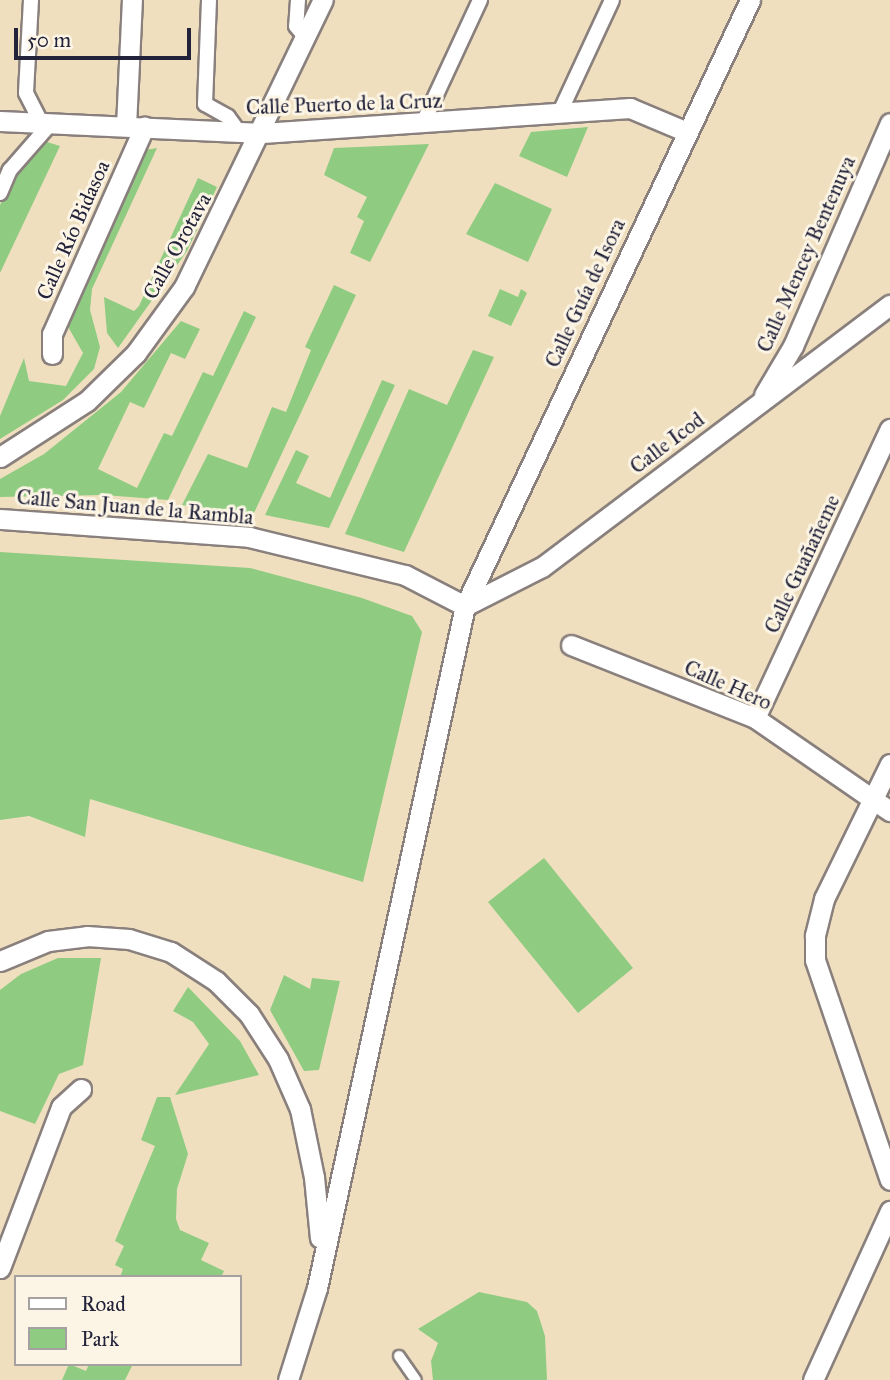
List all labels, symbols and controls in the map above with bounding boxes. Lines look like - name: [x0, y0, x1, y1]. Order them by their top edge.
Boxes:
- scale bar: [18, 14, 194, 58]
- text: 50 m: [27, 27, 71, 53]
- street label: Calle Puerto de la Cruz: [245, 88, 443, 120]
- street label: Calle Mencey Bentenuya: [751, 152, 861, 356]
- street label: Calle Río Bidasoa: [31, 157, 115, 303]
- street label: Calle Orotava: [138, 189, 216, 303]
- street label: Calle Guía de Isora: [540, 215, 630, 371]
- street label: Calle Icod: [625, 407, 709, 479]
- street label: Calle San Juan de la Rambla: [16, 484, 254, 530]
- street label: Calle Guañañeme: [759, 491, 845, 637]
- street label: Calle Hero: [680, 655, 776, 715]
- legend: [14, 1275, 242, 1366]
- text: Road: [81, 1291, 126, 1317]
- text: Park: [81, 1326, 119, 1352]

